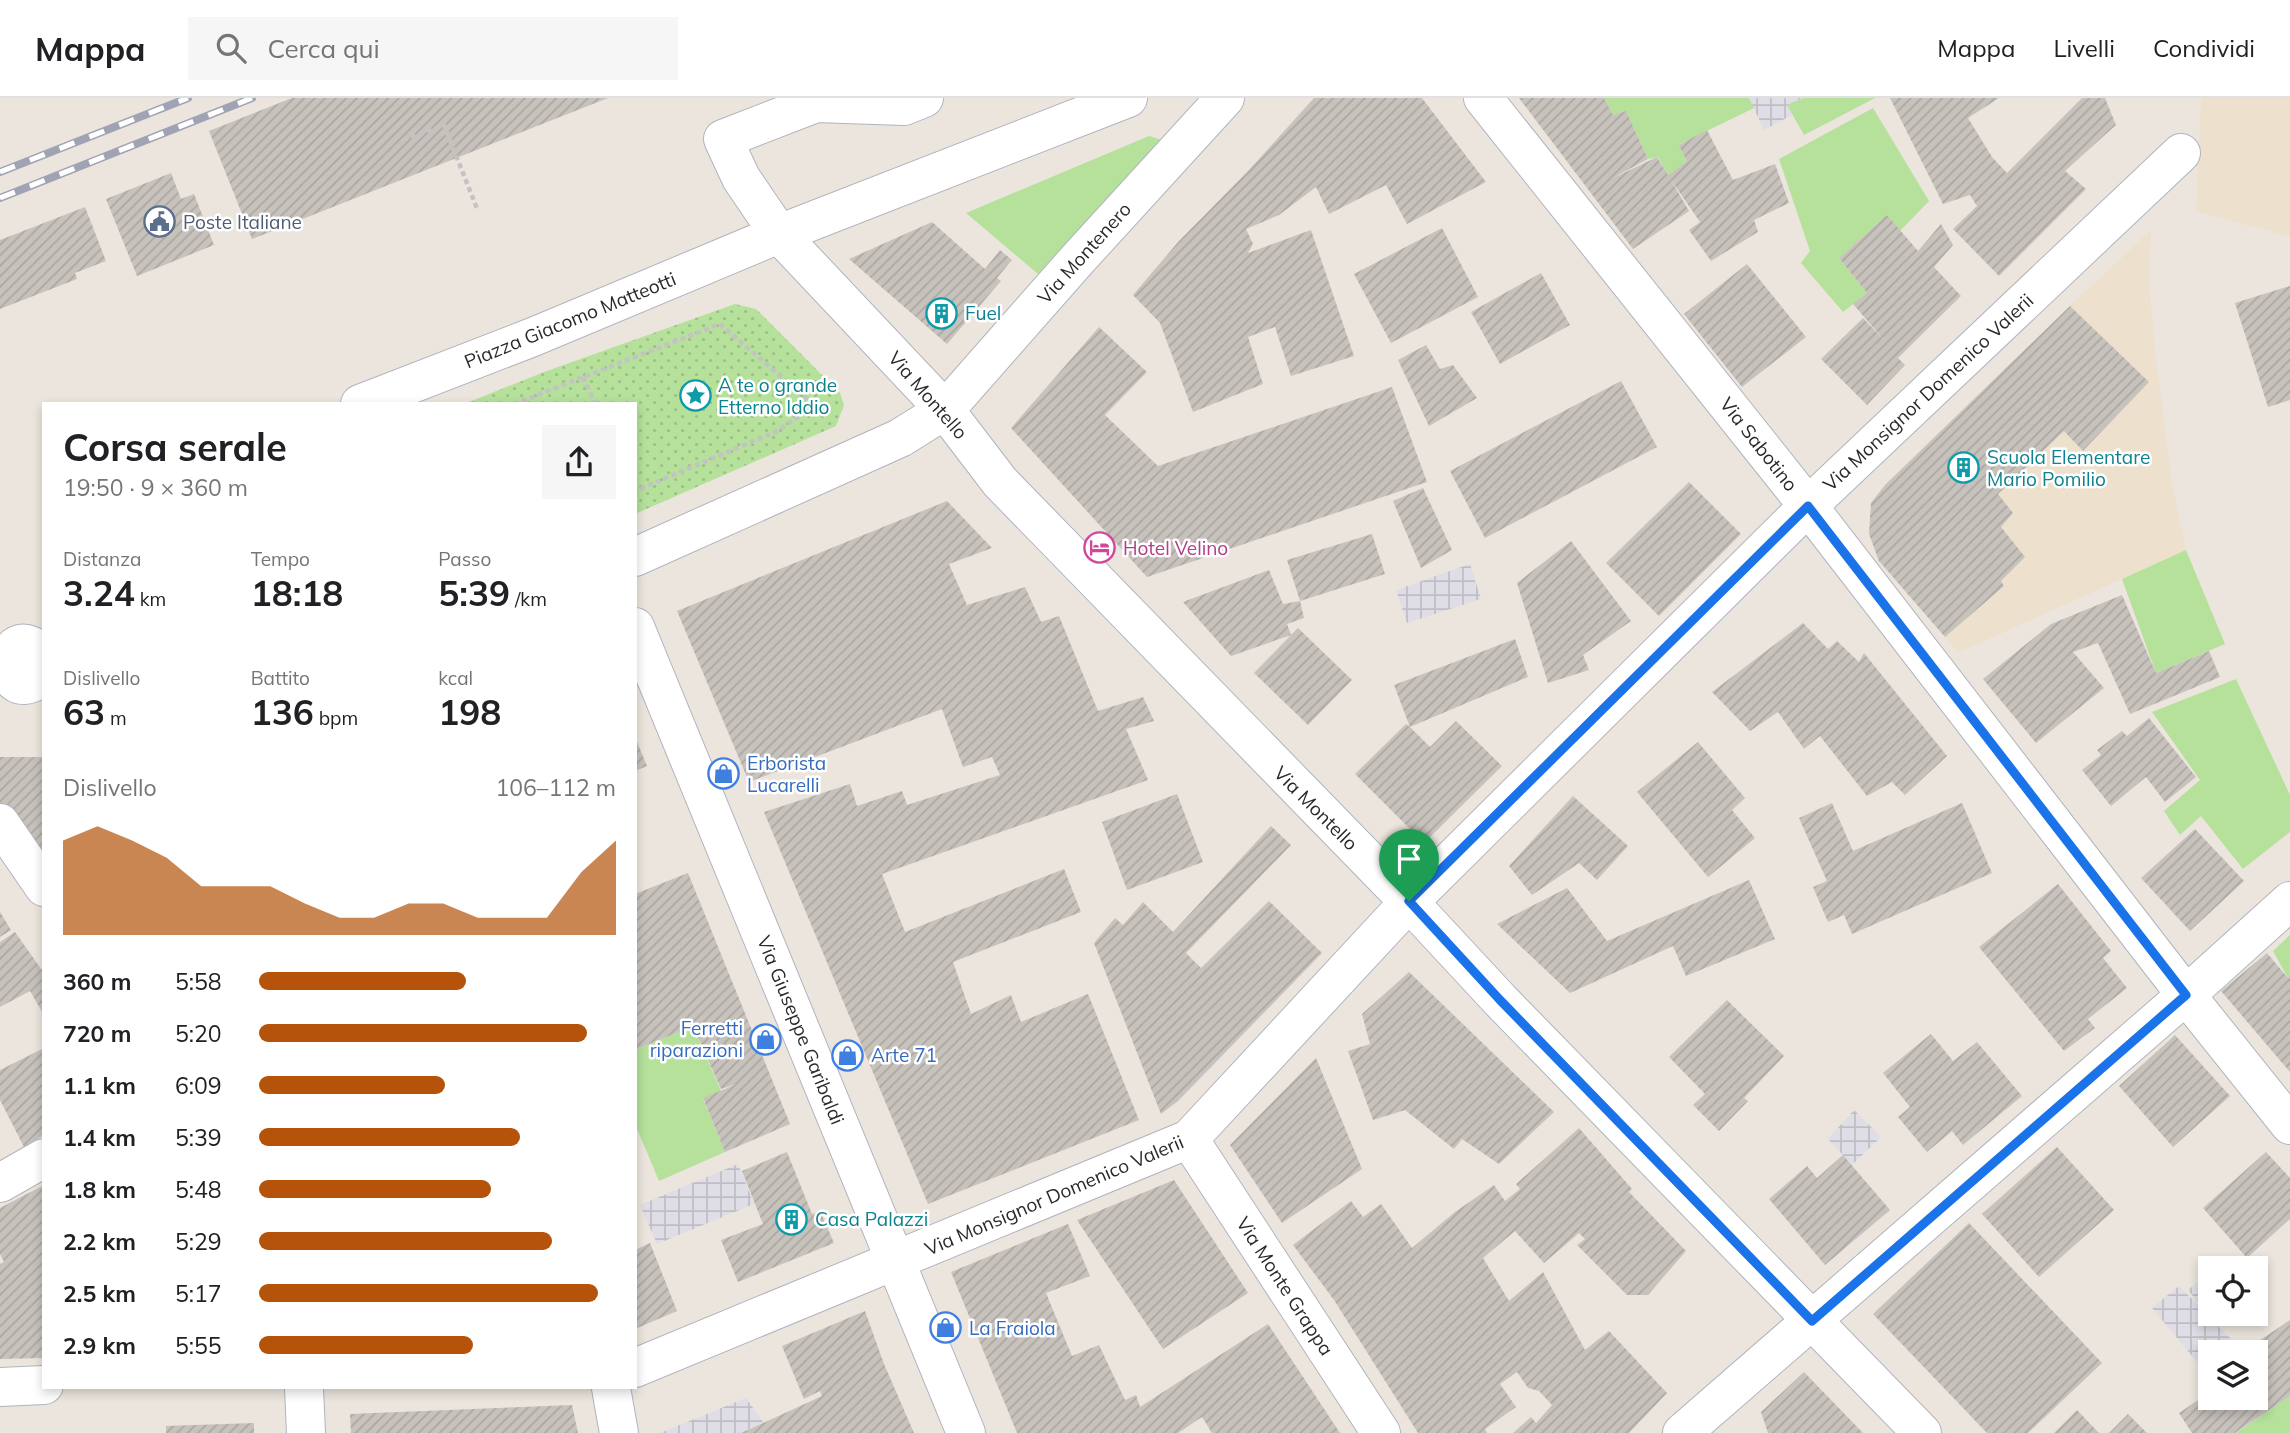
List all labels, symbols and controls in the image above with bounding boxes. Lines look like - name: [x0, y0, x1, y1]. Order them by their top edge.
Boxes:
- search box: [188, 17, 678, 80]
- text: Mappa: [35, 28, 146, 69]
- icon: search: [212, 29, 250, 67]
- text: Cerca qui: [268, 32, 380, 65]
- text: Mappa: [1937, 33, 2015, 63]
- text: Livelli: [2053, 33, 2115, 63]
- text: Condividi: [2153, 33, 2255, 63]
- street label: Via Montenero: [1032, 197, 1136, 309]
- public building icon: Poste Italiane: [143, 205, 177, 239]
- place label: Poste Italiane: [183, 210, 302, 234]
- street label: Piazza Giacomo Matteotti: [461, 267, 679, 373]
- street label: Via Monsignor Domenico Valerii: [1818, 288, 2038, 496]
- building icon: Fuel: [925, 296, 959, 330]
- place label: Fuel: [965, 301, 1001, 325]
- street label: Via Montello: [883, 346, 973, 444]
- place label: A te o grande Etterno Iddio: [718, 373, 837, 419]
- place icon: A te o grande Etterno Iddio: [678, 379, 712, 413]
- street label: Via Sabotino: [1715, 392, 1803, 496]
- text: Corsa serale: [63, 423, 287, 471]
- button: share: [542, 425, 616, 499]
- place label: Scuola Elementare Mario Pomilio: [1987, 445, 2150, 491]
- building icon: Scuola Elementare Mario Pomilio: [1947, 451, 1981, 485]
- text: 19:50 · 9 × 360 m: [63, 473, 248, 502]
- hotel icon: Hotel Velino: [1083, 531, 1117, 565]
- place label: Hotel Velino: [1123, 536, 1228, 560]
- text: Distanza: [63, 547, 141, 571]
- text: Tempo: [251, 547, 310, 571]
- text: Passo: [438, 547, 491, 571]
- text: 3.24: [63, 571, 135, 615]
- text: 18:18: [251, 571, 343, 615]
- text: 5:39: [438, 571, 510, 615]
- text: km: [135, 587, 166, 611]
- text: /km: [510, 587, 547, 611]
- text: Dislivello: [63, 666, 140, 690]
- text: Battito: [251, 666, 310, 690]
- text: kcal: [438, 666, 473, 690]
- text: 63: [63, 690, 105, 734]
- text: 136: [251, 690, 314, 734]
- text: 198: [438, 690, 501, 734]
- text: m: [105, 706, 127, 730]
- text: bpm: [314, 706, 358, 730]
- place label: Erborista Lucarelli: [747, 751, 826, 797]
- shop icon: Erborista Lucarelli: [707, 757, 741, 791]
- street label: Via Montello: [1269, 761, 1363, 855]
- text: Dislivello: [63, 773, 157, 802]
- text: 106–112 m: [495, 773, 616, 802]
- pin: [1379, 829, 1439, 901]
- icon: arrive: [1390, 840, 1428, 878]
- street label: Via Giuseppe Garibaldi: [752, 932, 850, 1128]
- text: 360 m: [63, 967, 131, 996]
- text: 5:58: [175, 967, 222, 996]
- place label: Ferretti riparazioni: [650, 1016, 743, 1062]
- text: 720 m: [63, 1019, 131, 1048]
- text: 5:20: [175, 1019, 222, 1048]
- shop icon: Ferretti riparazioni: [749, 1022, 783, 1056]
- shop icon: Arte 71: [831, 1038, 865, 1072]
- place label: Arte 71: [871, 1043, 937, 1067]
- text: 1.1 km: [63, 1071, 136, 1100]
- text: 6:09: [175, 1071, 222, 1100]
- text: 1.4 km: [63, 1123, 136, 1152]
- text: 5:39: [175, 1123, 222, 1152]
- street label: Via Monsignor Domenico Valerii: [921, 1129, 1187, 1261]
- text: 1.8 km: [63, 1175, 136, 1204]
- text: 5:48: [175, 1175, 222, 1204]
- building icon: Casa Palazzi: [775, 1202, 809, 1236]
- place label: Casa Palazzi: [815, 1207, 928, 1231]
- street label: Via Monte Grappa: [1231, 1212, 1339, 1360]
- text: 2.2 km: [63, 1227, 136, 1256]
- text: 5:29: [175, 1227, 222, 1256]
- map controls: [2198, 1256, 2268, 1410]
- button: locate: [2198, 1256, 2268, 1326]
- text: 2.5 km: [63, 1279, 136, 1308]
- text: 5:17: [175, 1279, 222, 1308]
- shop icon: La Fraiola: [929, 1311, 963, 1345]
- place label: La Fraiola: [969, 1316, 1056, 1340]
- text: 2.9 km: [63, 1331, 136, 1360]
- text: 5:55: [175, 1331, 222, 1360]
- button: layers: [2198, 1340, 2268, 1410]

